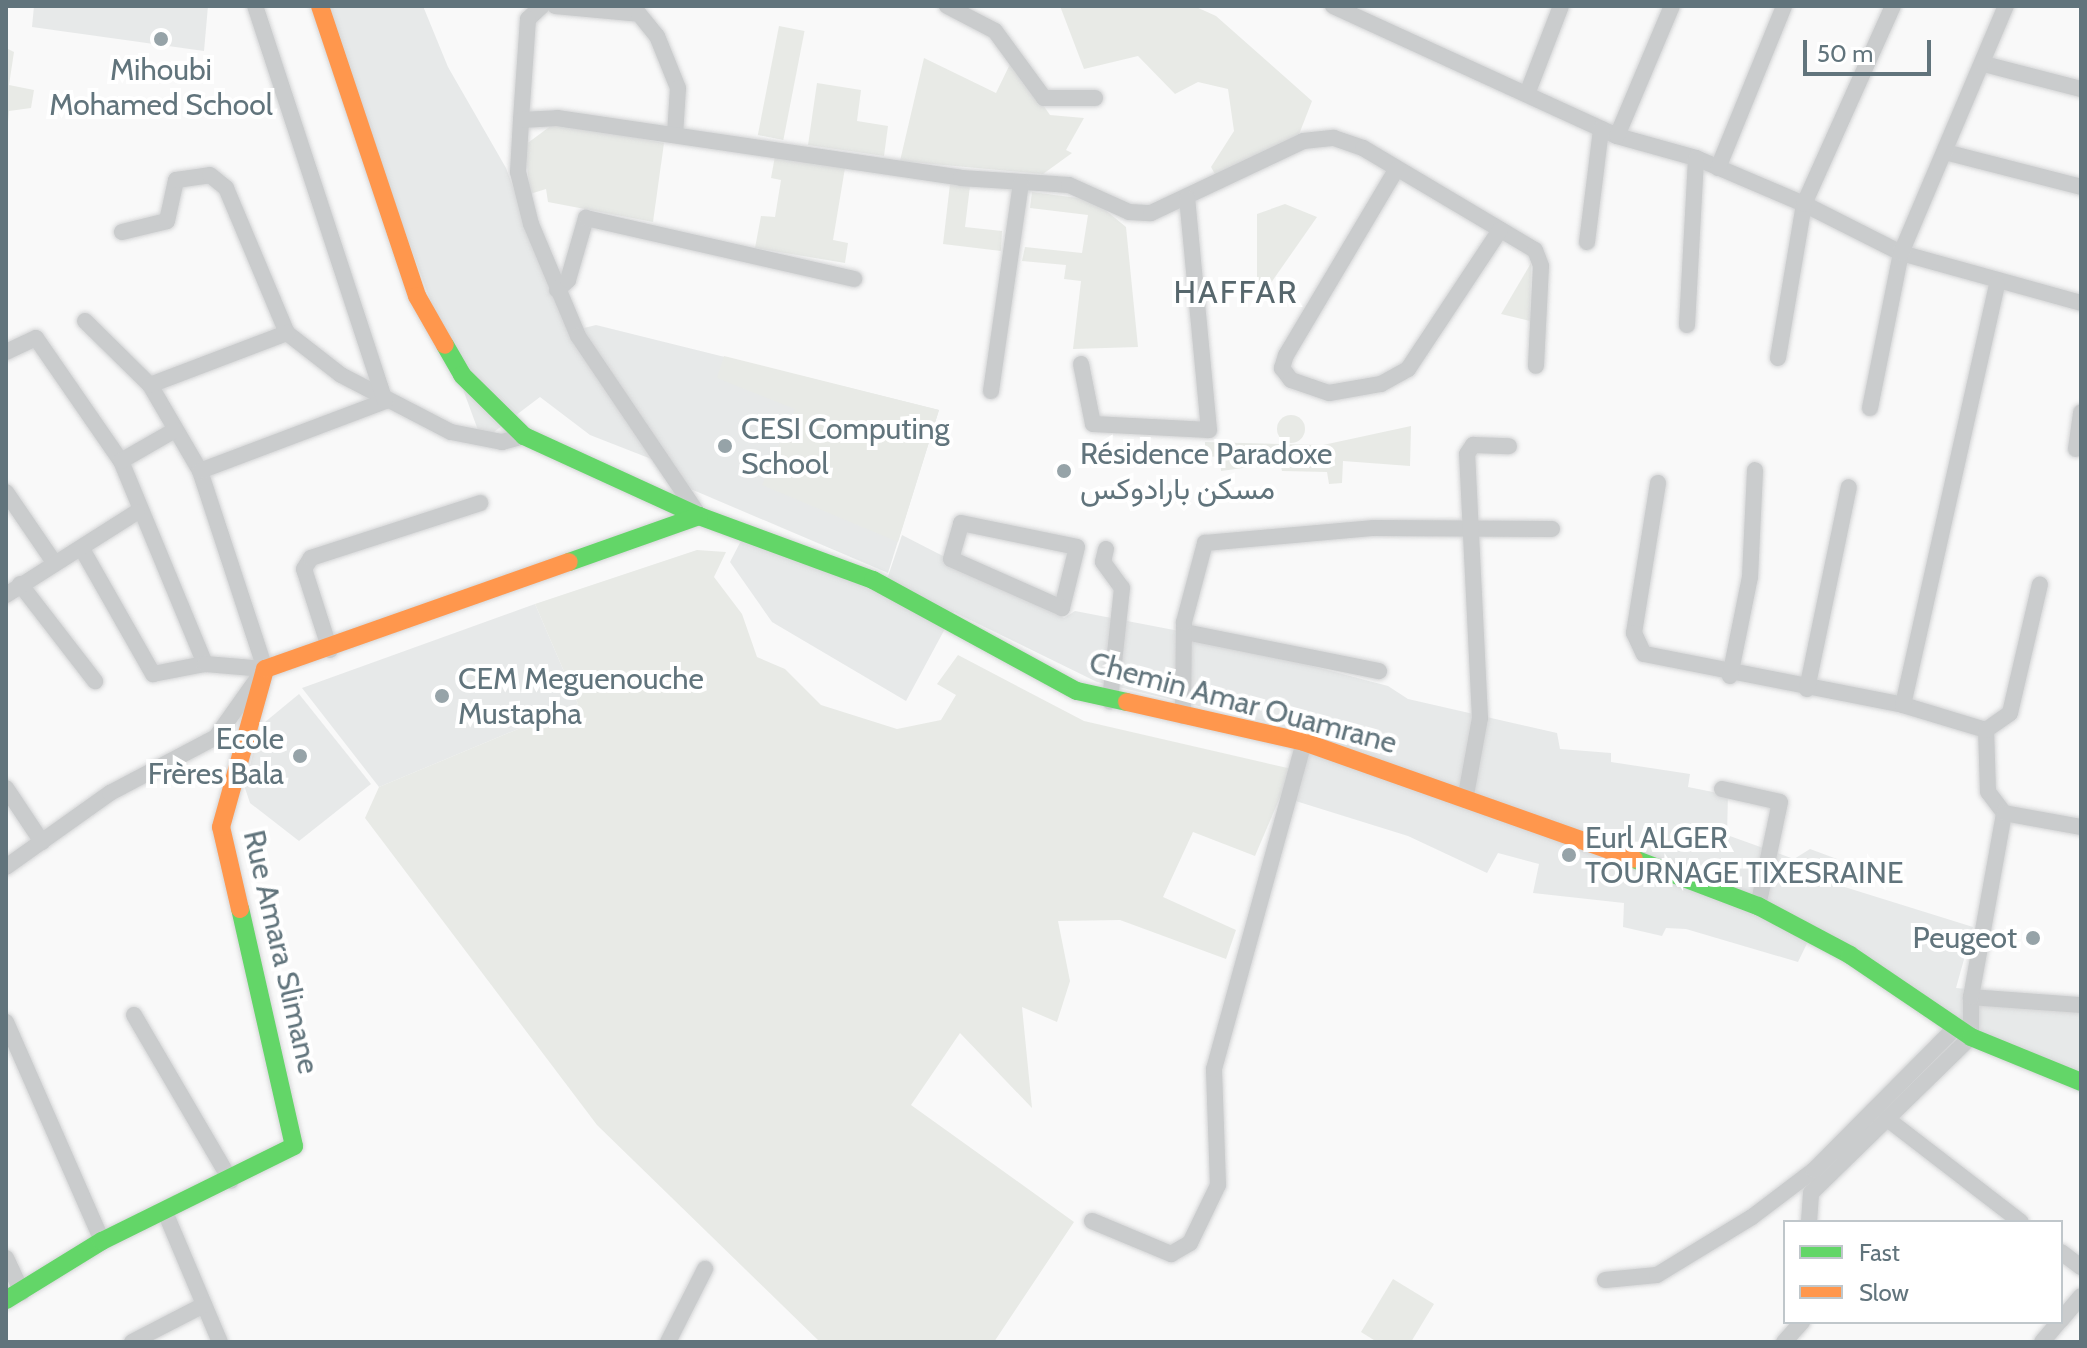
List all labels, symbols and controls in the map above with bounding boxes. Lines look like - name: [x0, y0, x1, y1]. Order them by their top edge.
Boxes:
- scale bar: [1807, 24, 1935, 74]
- marker: Mihoubi Mohamed School: [152, 30, 170, 48]
- text: 50 m: [1817, 39, 1873, 68]
- place label: Mihoubi Mohamed School: [49, 52, 273, 122]
- district label: HAFFAR: [1173, 273, 1299, 311]
- place label: CESI Computing School: [741, 411, 949, 482]
- place label: Résidence Paradoxe مسكن بارادوكس: [1080, 436, 1332, 506]
- marker: CESI Computing School: [716, 437, 734, 455]
- marker: Résidence Paradoxe مسكن بارادوكس: [1055, 462, 1073, 480]
- street label: Chemin Amar Ouamrane: [1085, 645, 1401, 761]
- place label: CEM Meguenouche Mustapha: [458, 661, 704, 732]
- marker: CEM Meguenouche Mustapha: [433, 687, 451, 705]
- place label: Ecole Frères Bala: [148, 721, 284, 792]
- marker: Ecole Frères Bala: [291, 747, 309, 765]
- place label: Eurl ALGER TOURNAGE TIXESRAINE: [1585, 820, 1904, 890]
- street label: Rue Amara Slimane: [235, 827, 327, 1077]
- marker: Eurl ALGER TOURNAGE TIXESRAINE: [1560, 846, 1578, 864]
- place label: Peugeot: [1912, 920, 2017, 956]
- marker: Peugeot: [2024, 929, 2042, 947]
- legend: [1783, 1220, 2063, 1324]
- text: Fast: [1859, 1238, 1900, 1267]
- text: Slow: [1859, 1278, 1909, 1307]

